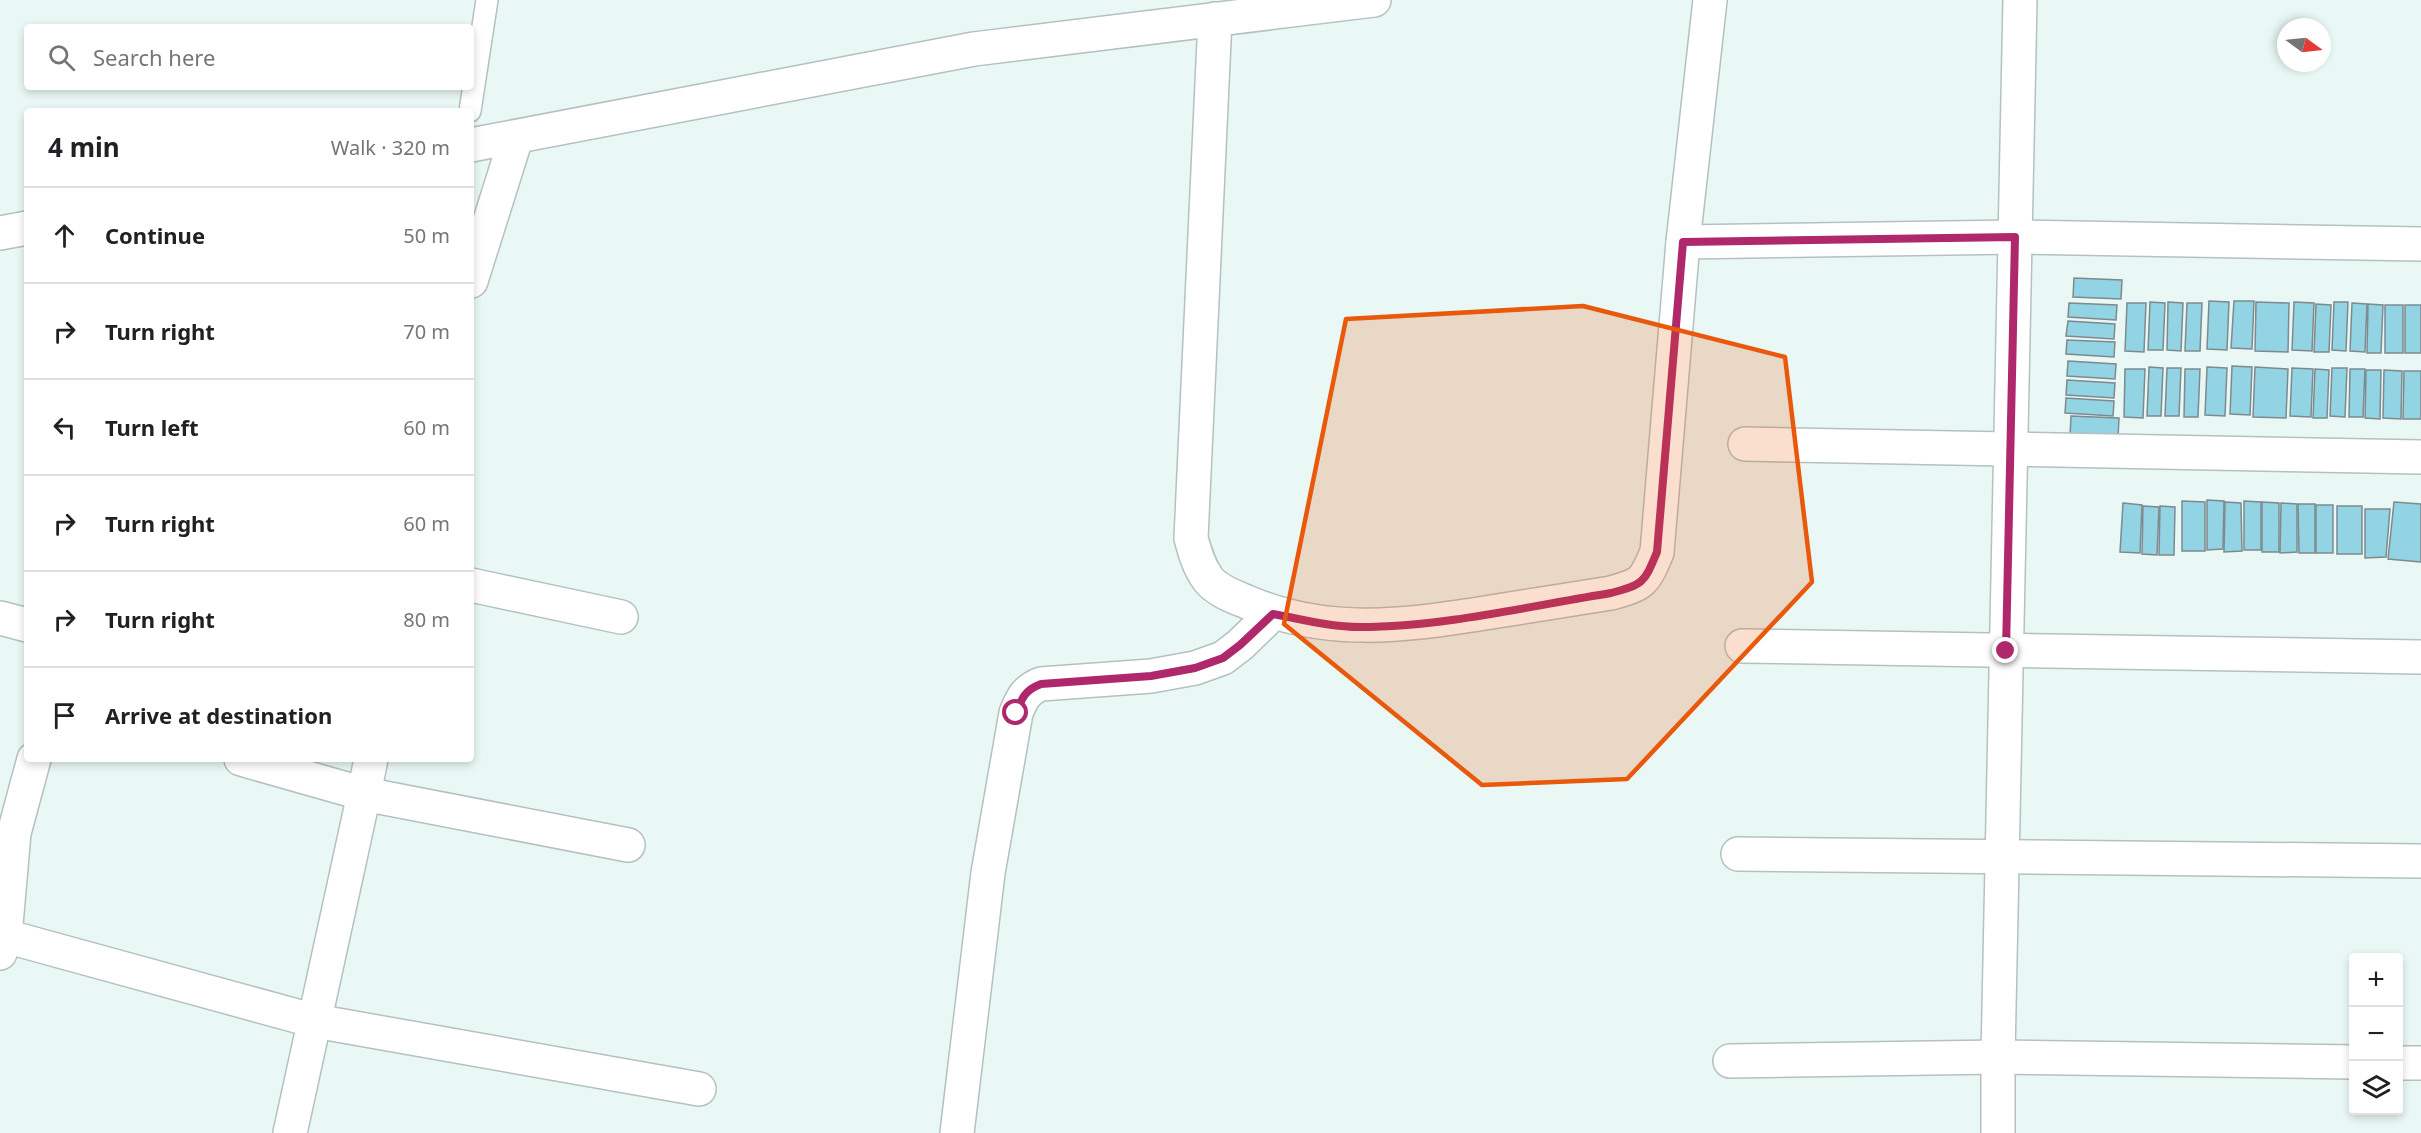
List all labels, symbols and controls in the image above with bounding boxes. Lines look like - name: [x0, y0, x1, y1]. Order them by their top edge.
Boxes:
- north arrow: [2277, 18, 2331, 72]
- search box: [24, 24, 474, 90]
- icon: search: [45, 41, 78, 74]
- text: Search here: [93, 42, 215, 72]
- text: 4 min: [48, 129, 120, 165]
- text: Walk · 320 m: [331, 134, 450, 161]
- icon: ahead: [48, 219, 81, 252]
- text: Continue: [105, 220, 205, 250]
- text: 50 m: [403, 222, 450, 249]
- icon: right: [48, 315, 81, 348]
- text: Turn right: [105, 316, 215, 346]
- text: 70 m: [403, 318, 450, 345]
- icon: left: [48, 411, 81, 444]
- text: Turn left: [105, 412, 199, 442]
- text: 60 m: [403, 414, 450, 441]
- icon: right: [48, 507, 81, 540]
- text: Turn right: [105, 508, 215, 538]
- text: 60 m: [403, 510, 450, 537]
- icon: right: [48, 603, 81, 636]
- text: Turn right: [105, 604, 215, 634]
- text: 80 m: [403, 606, 450, 633]
- route end: [1992, 637, 2018, 663]
- icon: arrive: [48, 699, 81, 732]
- route start: [1002, 699, 1028, 725]
- text: Arrive at destination: [105, 700, 332, 730]
- map controls: [2349, 953, 2403, 1115]
- button: +: [2349, 953, 2403, 1007]
- button: −: [2349, 1007, 2403, 1061]
- button: layers: [2349, 1061, 2403, 1115]

